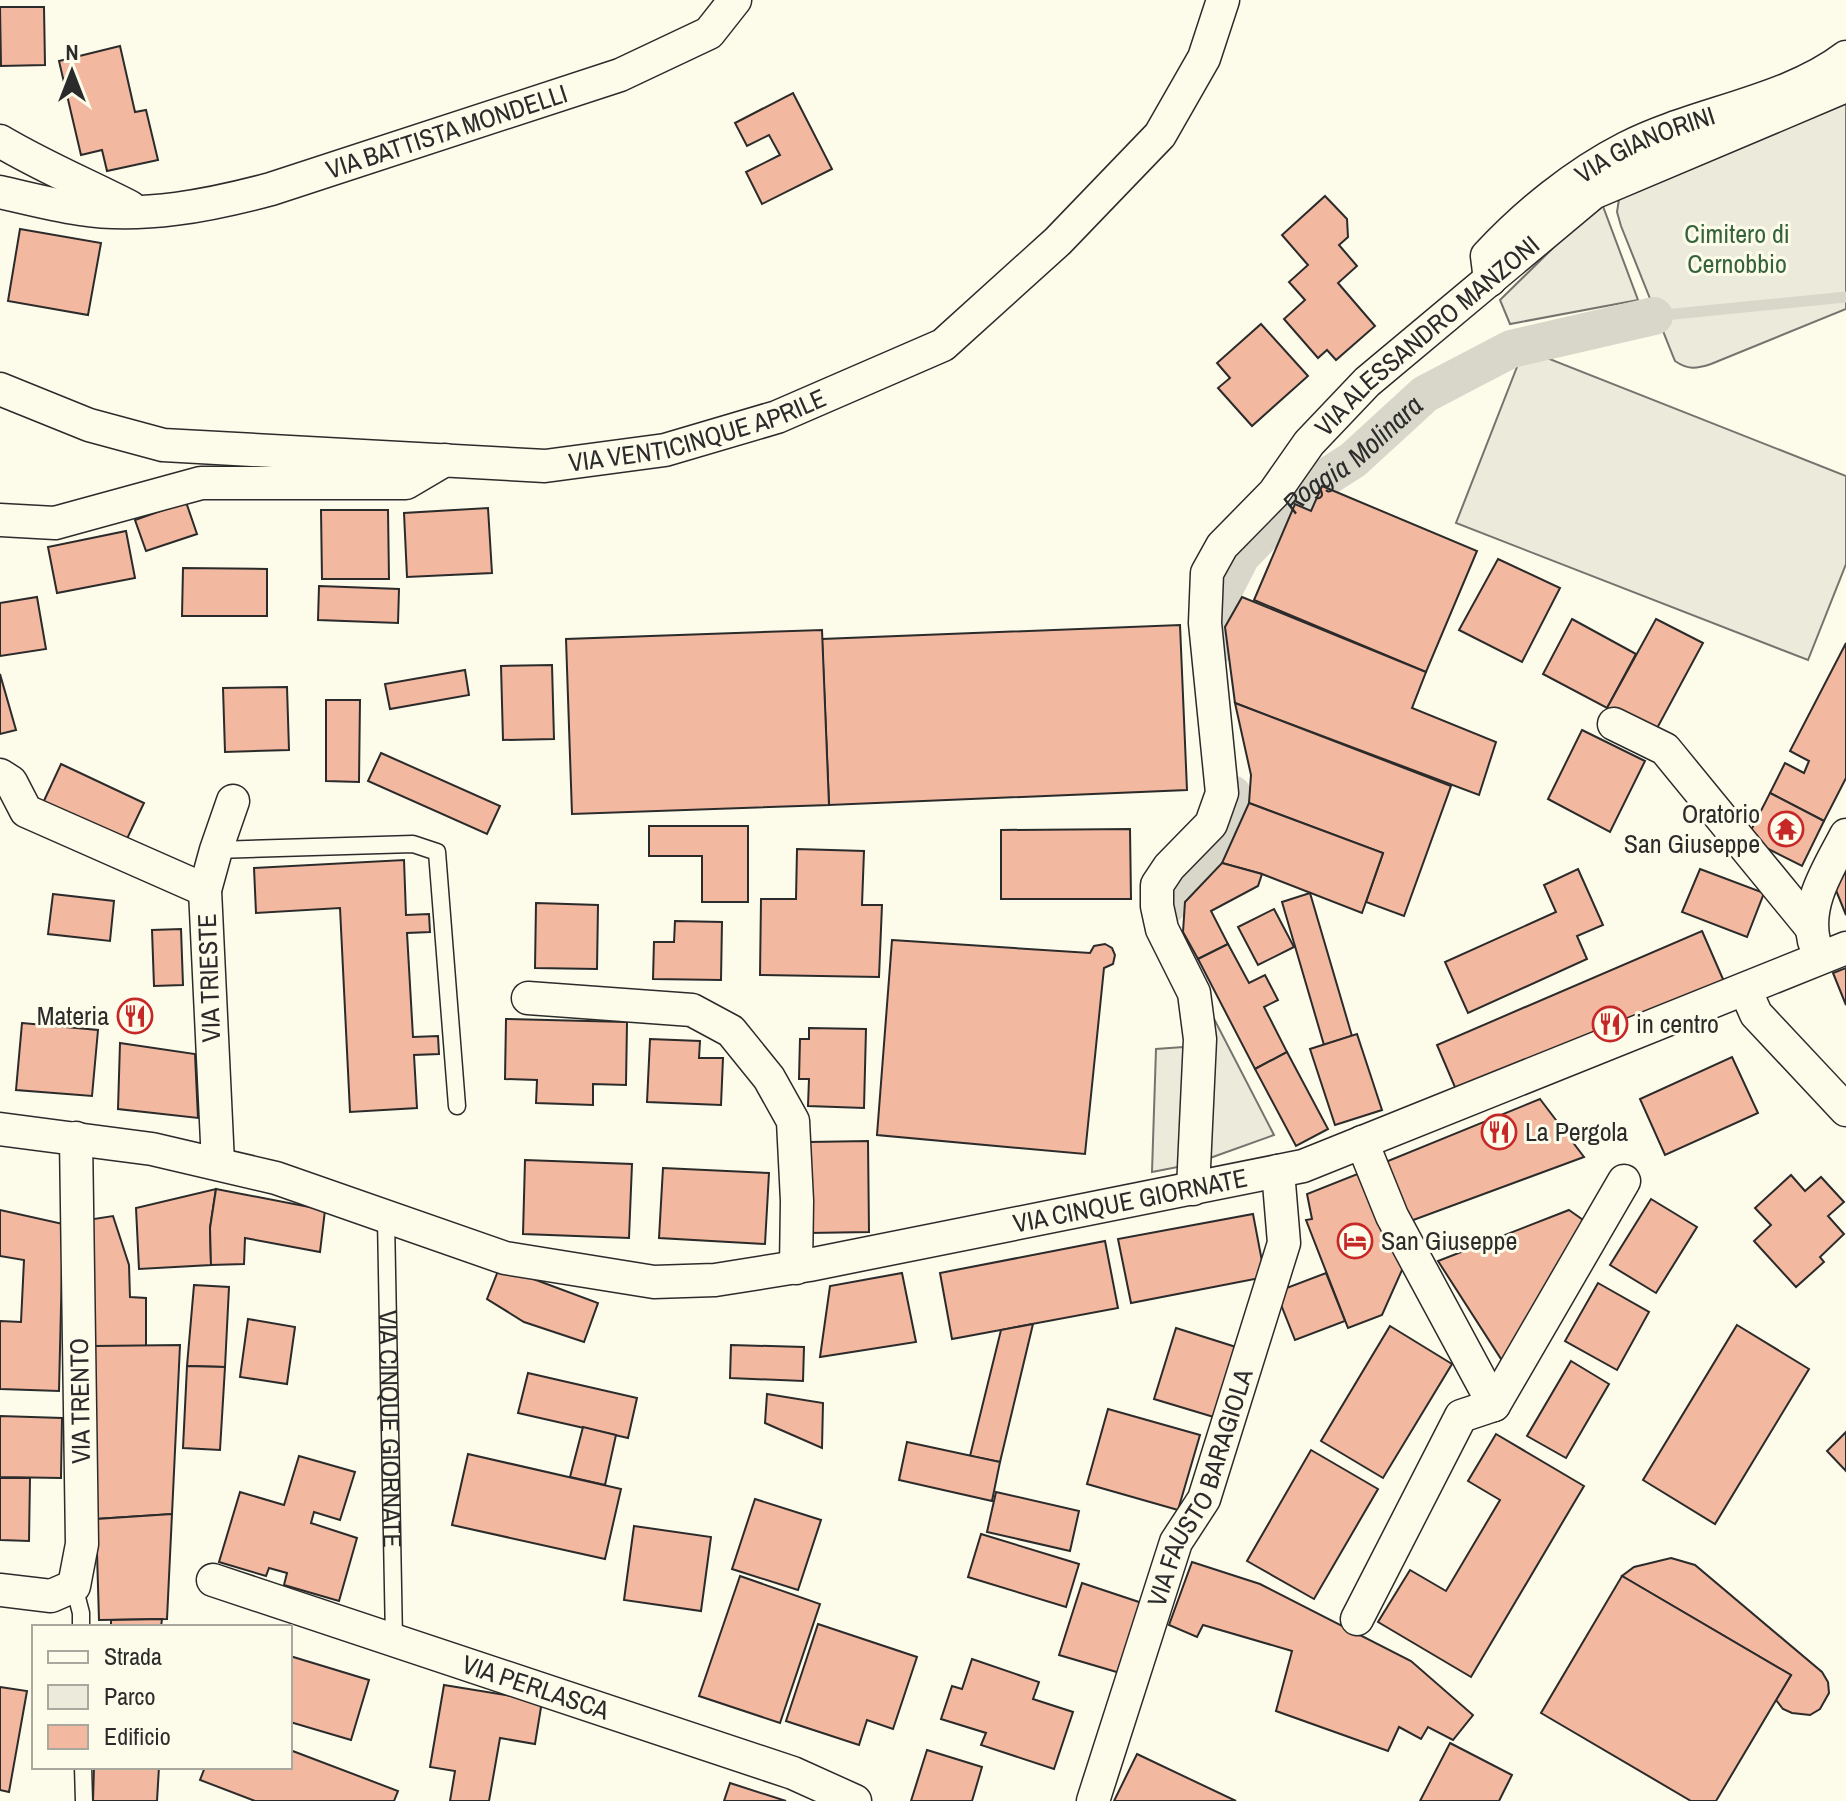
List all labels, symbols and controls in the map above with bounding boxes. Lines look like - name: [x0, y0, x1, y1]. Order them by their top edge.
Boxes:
- north arrow: [32, 32, 112, 112]
- text: N: [65, 37, 79, 67]
- street label: VIA BATTISTA MONDELLI: [321, 75, 572, 187]
- street label: VIA GIANORINI: [1568, 97, 1719, 191]
- park label: Cimitero di Cernobbio: [1684, 216, 1790, 281]
- street label: VIA ALESSANDRO MANZONI: [1307, 227, 1546, 443]
- street label: VIA VENTICINQUE APRILE: [566, 380, 831, 480]
- water label: Roggia Molinara: [1274, 387, 1431, 521]
- place label: Oratorio San Giuseppe: [1624, 796, 1760, 861]
- temple icon: Oratorio San Giuseppe: [1767, 810, 1805, 848]
- street label: VIA TRIESTE: [189, 913, 228, 1043]
- restaurant icon: Materia: [116, 997, 154, 1035]
- place label: Materia: [37, 998, 109, 1033]
- restaurant icon: in centro: [1591, 1005, 1629, 1043]
- place label: in centro: [1636, 1006, 1719, 1041]
- restaurant icon: La Pergola: [1480, 1113, 1518, 1151]
- place label: La Pergola: [1525, 1114, 1628, 1149]
- street label: VIA CINQUE GIORNATE: [1010, 1160, 1250, 1241]
- hotel icon: San Giuseppe: [1336, 1222, 1374, 1260]
- place label: San Giuseppe: [1381, 1223, 1517, 1258]
- street label: VIA CINQUE GIORNATE: [371, 1310, 410, 1548]
- street label: VIA TRENTO: [61, 1338, 98, 1464]
- street label: VIA FAUSTO BARAGIOLA: [1139, 1364, 1261, 1611]
- legend: [32, 1625, 292, 1769]
- text: Strada: [104, 1640, 162, 1672]
- street label: VIA PERLASCA: [458, 1646, 615, 1728]
- text: Parco: [104, 1680, 155, 1712]
- text: Edificio: [104, 1720, 171, 1752]

